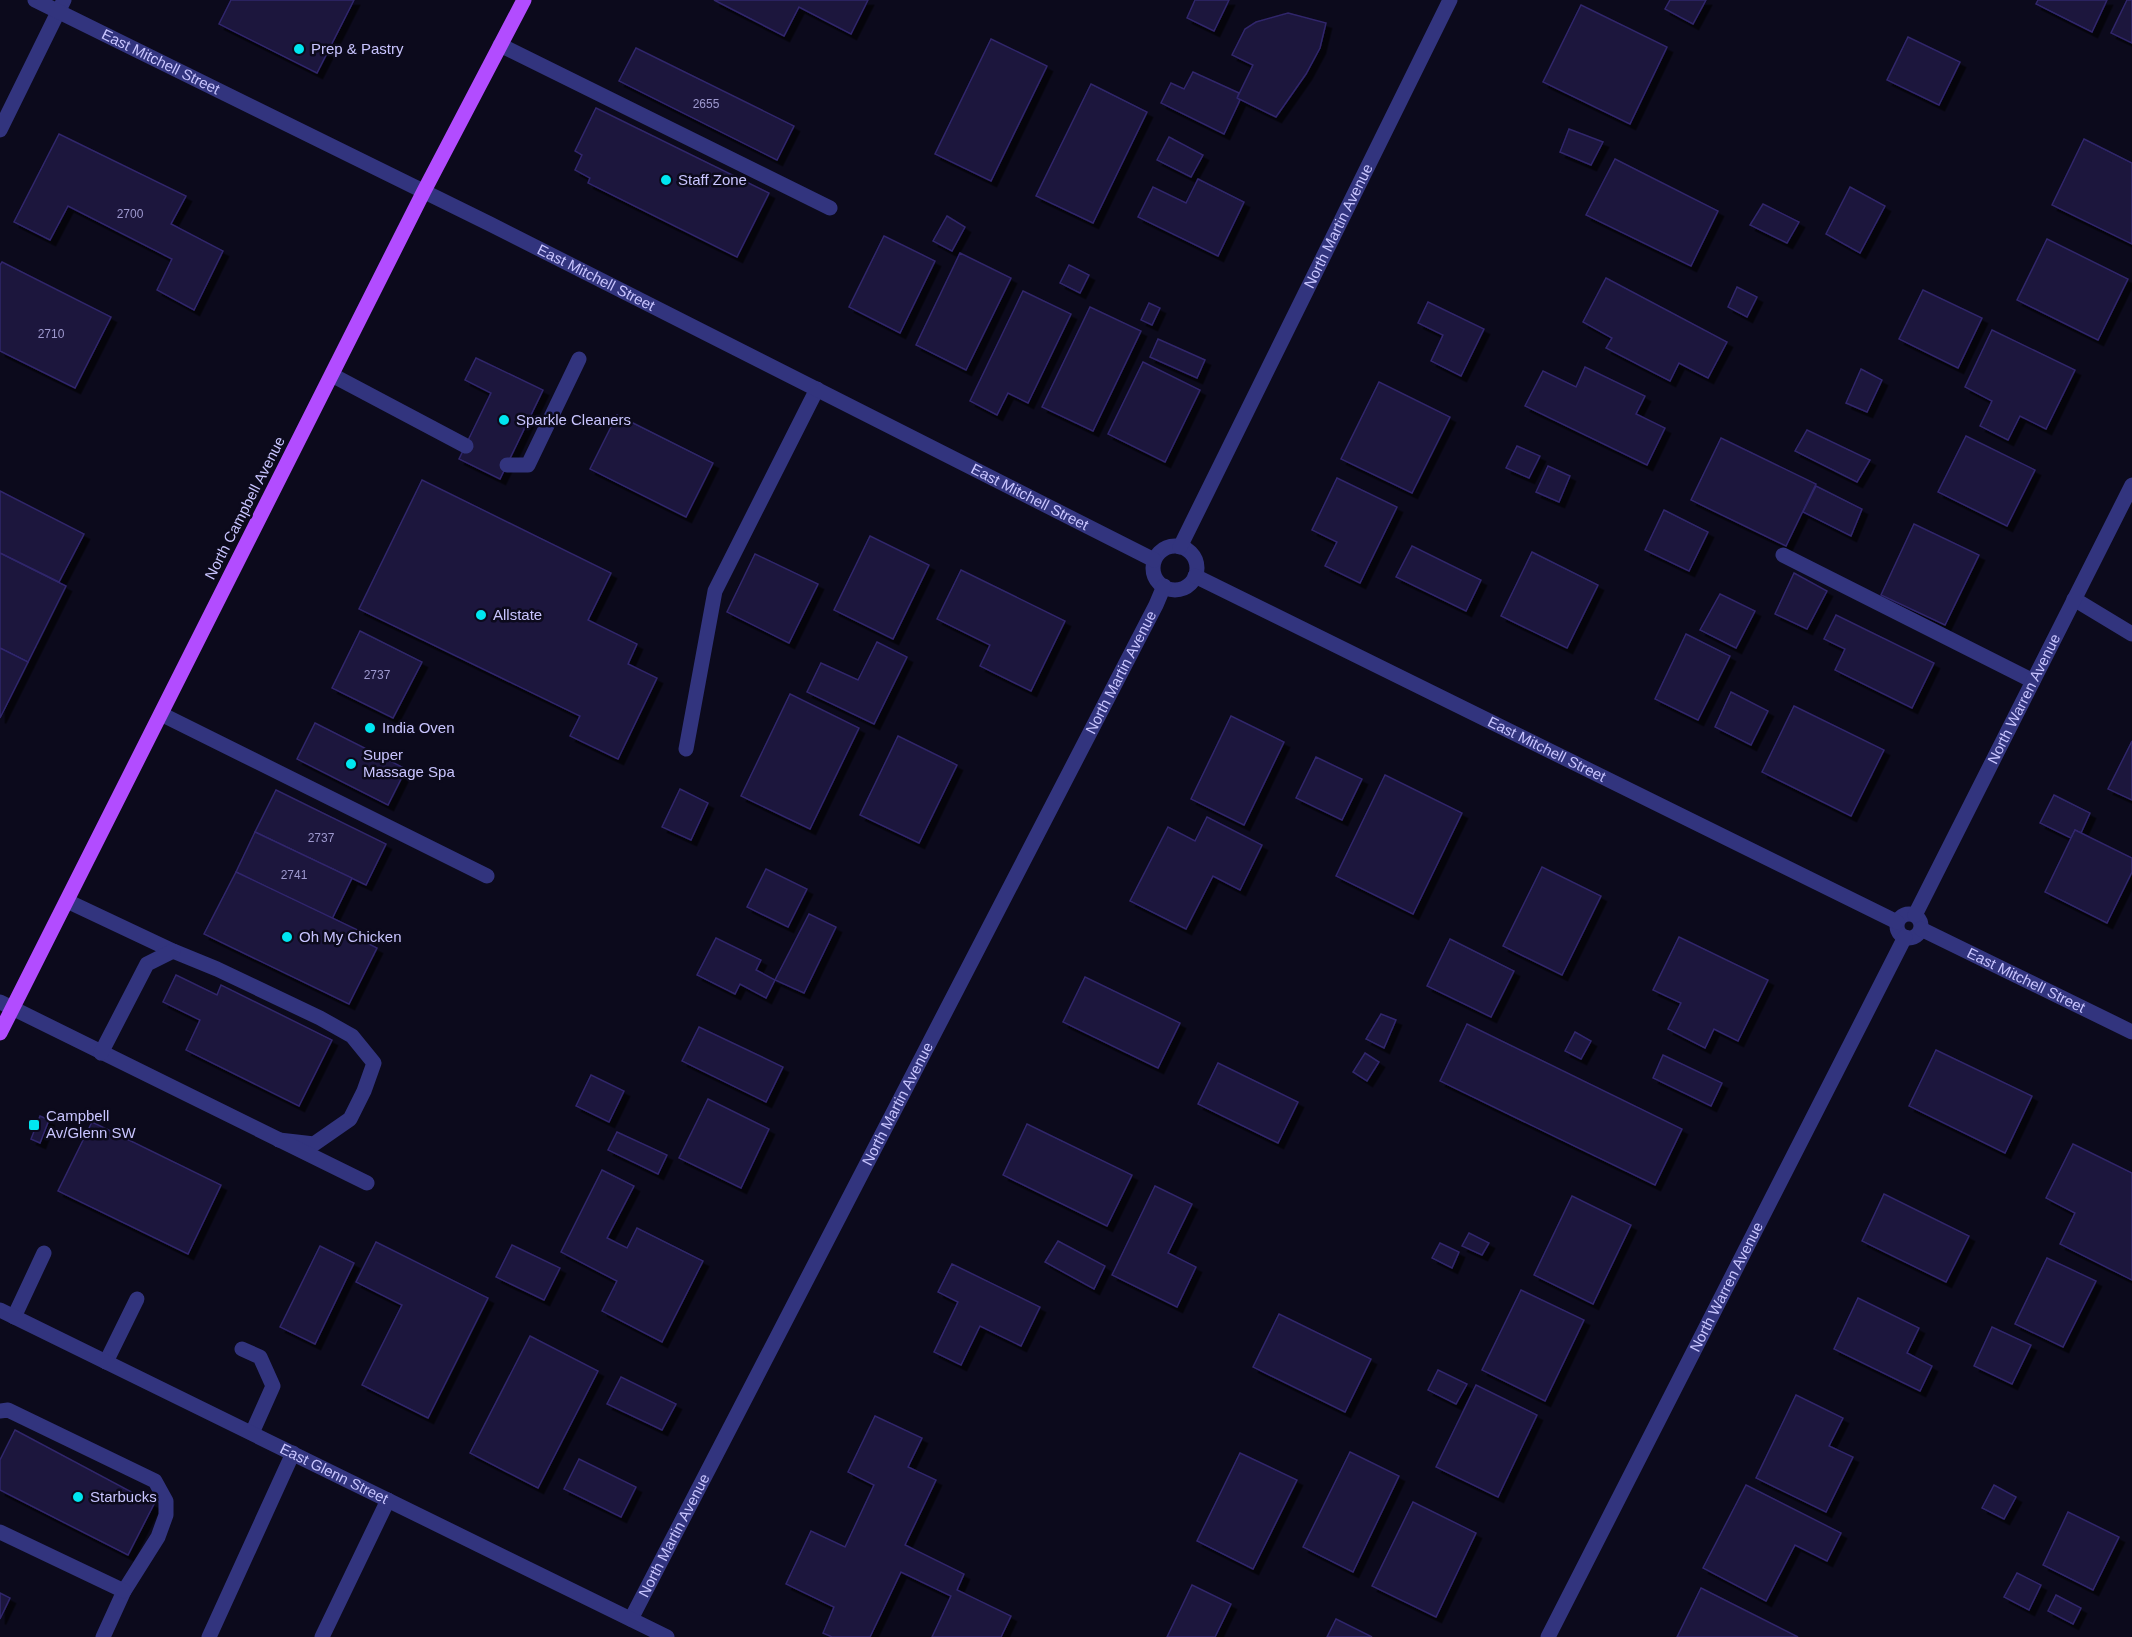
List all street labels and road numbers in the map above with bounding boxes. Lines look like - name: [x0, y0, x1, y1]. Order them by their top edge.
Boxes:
- street label: East Mitchell Street: [99, 25, 223, 98]
- street label: North Martin Avenue: [1300, 161, 1376, 291]
- street label: East Mitchell Street: [535, 240, 659, 314]
- street label: North Campbell Avenue: [201, 433, 288, 582]
- street label: East Mitchell Street: [968, 460, 1092, 534]
- street label: North Martin Avenue: [1082, 608, 1160, 737]
- street label: North Warren Avenue: [1984, 631, 2063, 767]
- street label: East Mitchell Street: [1485, 713, 1609, 785]
- street label: East Mitchell Street: [1965, 944, 2089, 1016]
- street label: North Martin Avenue: [858, 1039, 936, 1168]
- street label: North Warren Avenue: [1686, 1219, 1766, 1354]
- street label: East Glenn Street: [277, 1440, 392, 1507]
- street label: North Martin Avenue: [635, 1471, 713, 1600]

